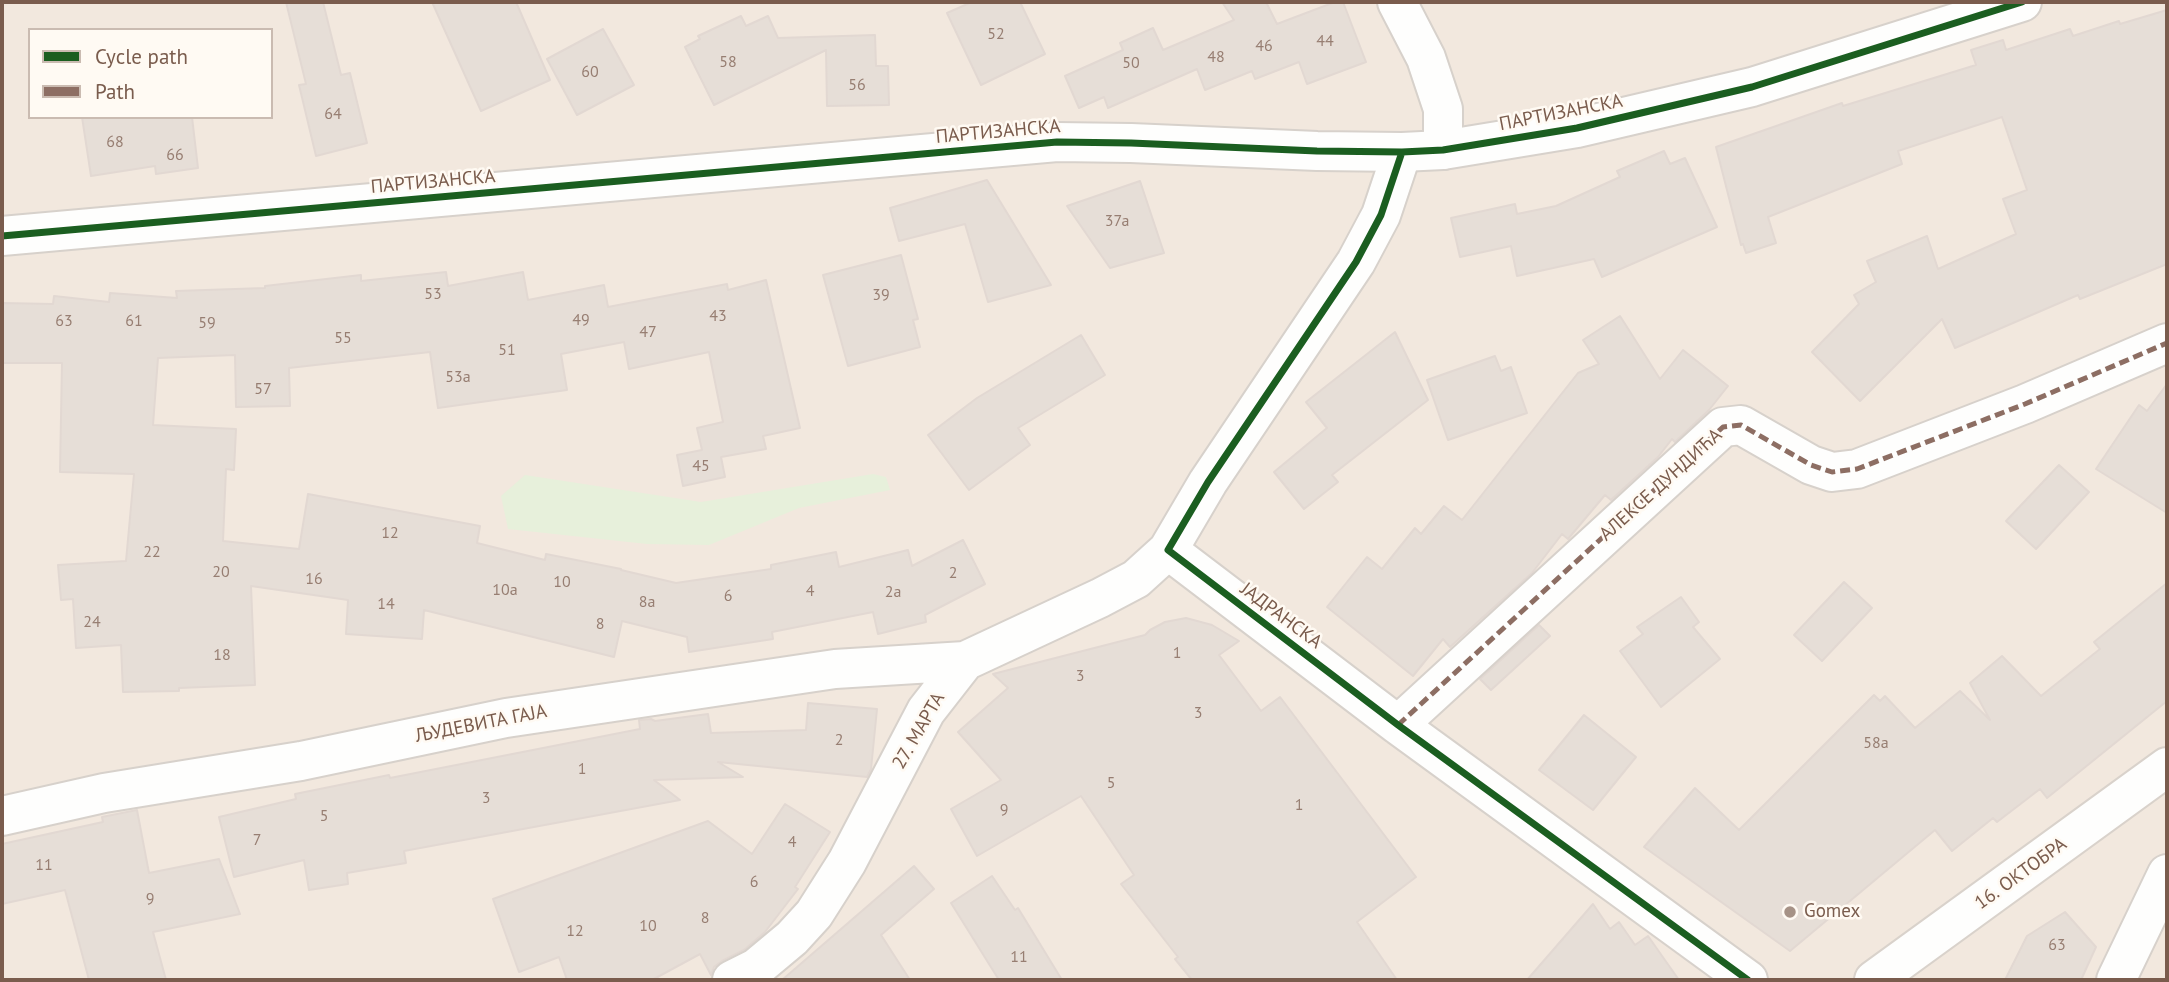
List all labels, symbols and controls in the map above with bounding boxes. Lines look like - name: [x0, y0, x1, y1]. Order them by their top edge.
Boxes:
- house number: 52: [987, 24, 1005, 44]
- legend: [28, 28, 273, 119]
- house number: 44: [1316, 31, 1334, 51]
- house number: 46: [1255, 36, 1273, 56]
- text: Cycle path: [95, 43, 188, 70]
- house number: 48: [1207, 47, 1225, 67]
- house number: 58: [719, 52, 737, 72]
- house number: 50: [1122, 53, 1140, 73]
- house number: 60: [581, 62, 599, 82]
- house number: 56: [848, 75, 866, 95]
- text: Path: [95, 78, 135, 105]
- street label: ПАРТИЗАНСКА: [1497, 90, 1625, 136]
- house number: 64: [324, 104, 342, 124]
- street label: ПАРТИЗАНСКА: [935, 115, 1061, 149]
- house number: 68: [106, 132, 124, 152]
- house number: 66: [166, 145, 184, 165]
- street label: ПАРТИЗАНСКА: [370, 165, 496, 199]
- house number: 37a: [1105, 211, 1129, 231]
- house number: 53: [424, 284, 442, 304]
- house number: 39: [872, 285, 890, 305]
- house number: 43: [709, 306, 727, 326]
- house number: 49: [572, 310, 590, 330]
- house number: 63: [55, 311, 73, 331]
- house number: 61: [125, 311, 143, 331]
- house number: 59: [198, 313, 216, 333]
- house number: 47: [639, 322, 657, 342]
- house number: 55: [334, 328, 352, 348]
- house number: 51: [498, 340, 516, 360]
- house number: 53a: [445, 367, 471, 387]
- house number: 57: [254, 379, 272, 399]
- street label: АЛЕКСЕ ДУНДИЋА: [1595, 424, 1727, 546]
- house number: 45: [692, 456, 710, 476]
- house number: 12: [381, 523, 399, 543]
- house number: 22: [143, 542, 161, 562]
- house number: 20: [212, 562, 230, 582]
- house number: 2: [949, 563, 957, 583]
- house number: 16: [305, 569, 323, 589]
- house number: 10: [553, 572, 571, 592]
- street label: ЈАДРАНСКА: [1236, 578, 1326, 654]
- house number: 10a: [492, 580, 518, 600]
- house number: 4: [806, 581, 814, 601]
- house number: 2a: [885, 582, 901, 602]
- house number: 6: [724, 586, 732, 606]
- house number: 8a: [639, 592, 655, 612]
- house number: 14: [377, 594, 395, 614]
- house number: 24: [83, 612, 101, 632]
- house number: 8: [596, 614, 604, 634]
- house number: 1: [1173, 643, 1181, 663]
- house number: 18: [213, 645, 231, 665]
- house number: 3: [1076, 666, 1084, 686]
- street label: 27. МАРТА: [888, 689, 950, 773]
- street label: ЉУДЕВИТА ГАЈА: [413, 700, 549, 748]
- house number: 3: [1194, 703, 1202, 723]
- house number: 2: [835, 730, 843, 750]
- house number: 58a: [1863, 733, 1889, 753]
- house number: 1: [578, 759, 586, 779]
- house number: 5: [1107, 773, 1115, 793]
- house number: 3: [482, 788, 490, 808]
- house number: 1: [1295, 795, 1303, 815]
- house number: 9: [1000, 800, 1008, 820]
- house number: 5: [320, 806, 328, 826]
- house number: 7: [253, 830, 261, 850]
- house number: 4: [788, 832, 796, 852]
- street label: 16. ОКТОБРА: [1971, 833, 2071, 915]
- house number: 11: [35, 855, 53, 875]
- house number: 6: [750, 872, 758, 892]
- house number: 9: [146, 889, 154, 909]
- place label: Gomex: [1804, 901, 1860, 923]
- marker: Gomex: [1782, 904, 1798, 920]
- house number: 8: [701, 908, 709, 928]
- house number: 10: [639, 916, 657, 936]
- house number: 12: [566, 921, 584, 941]
- house number: 63: [2048, 935, 2066, 955]
- house number: 11: [1010, 947, 1028, 967]

